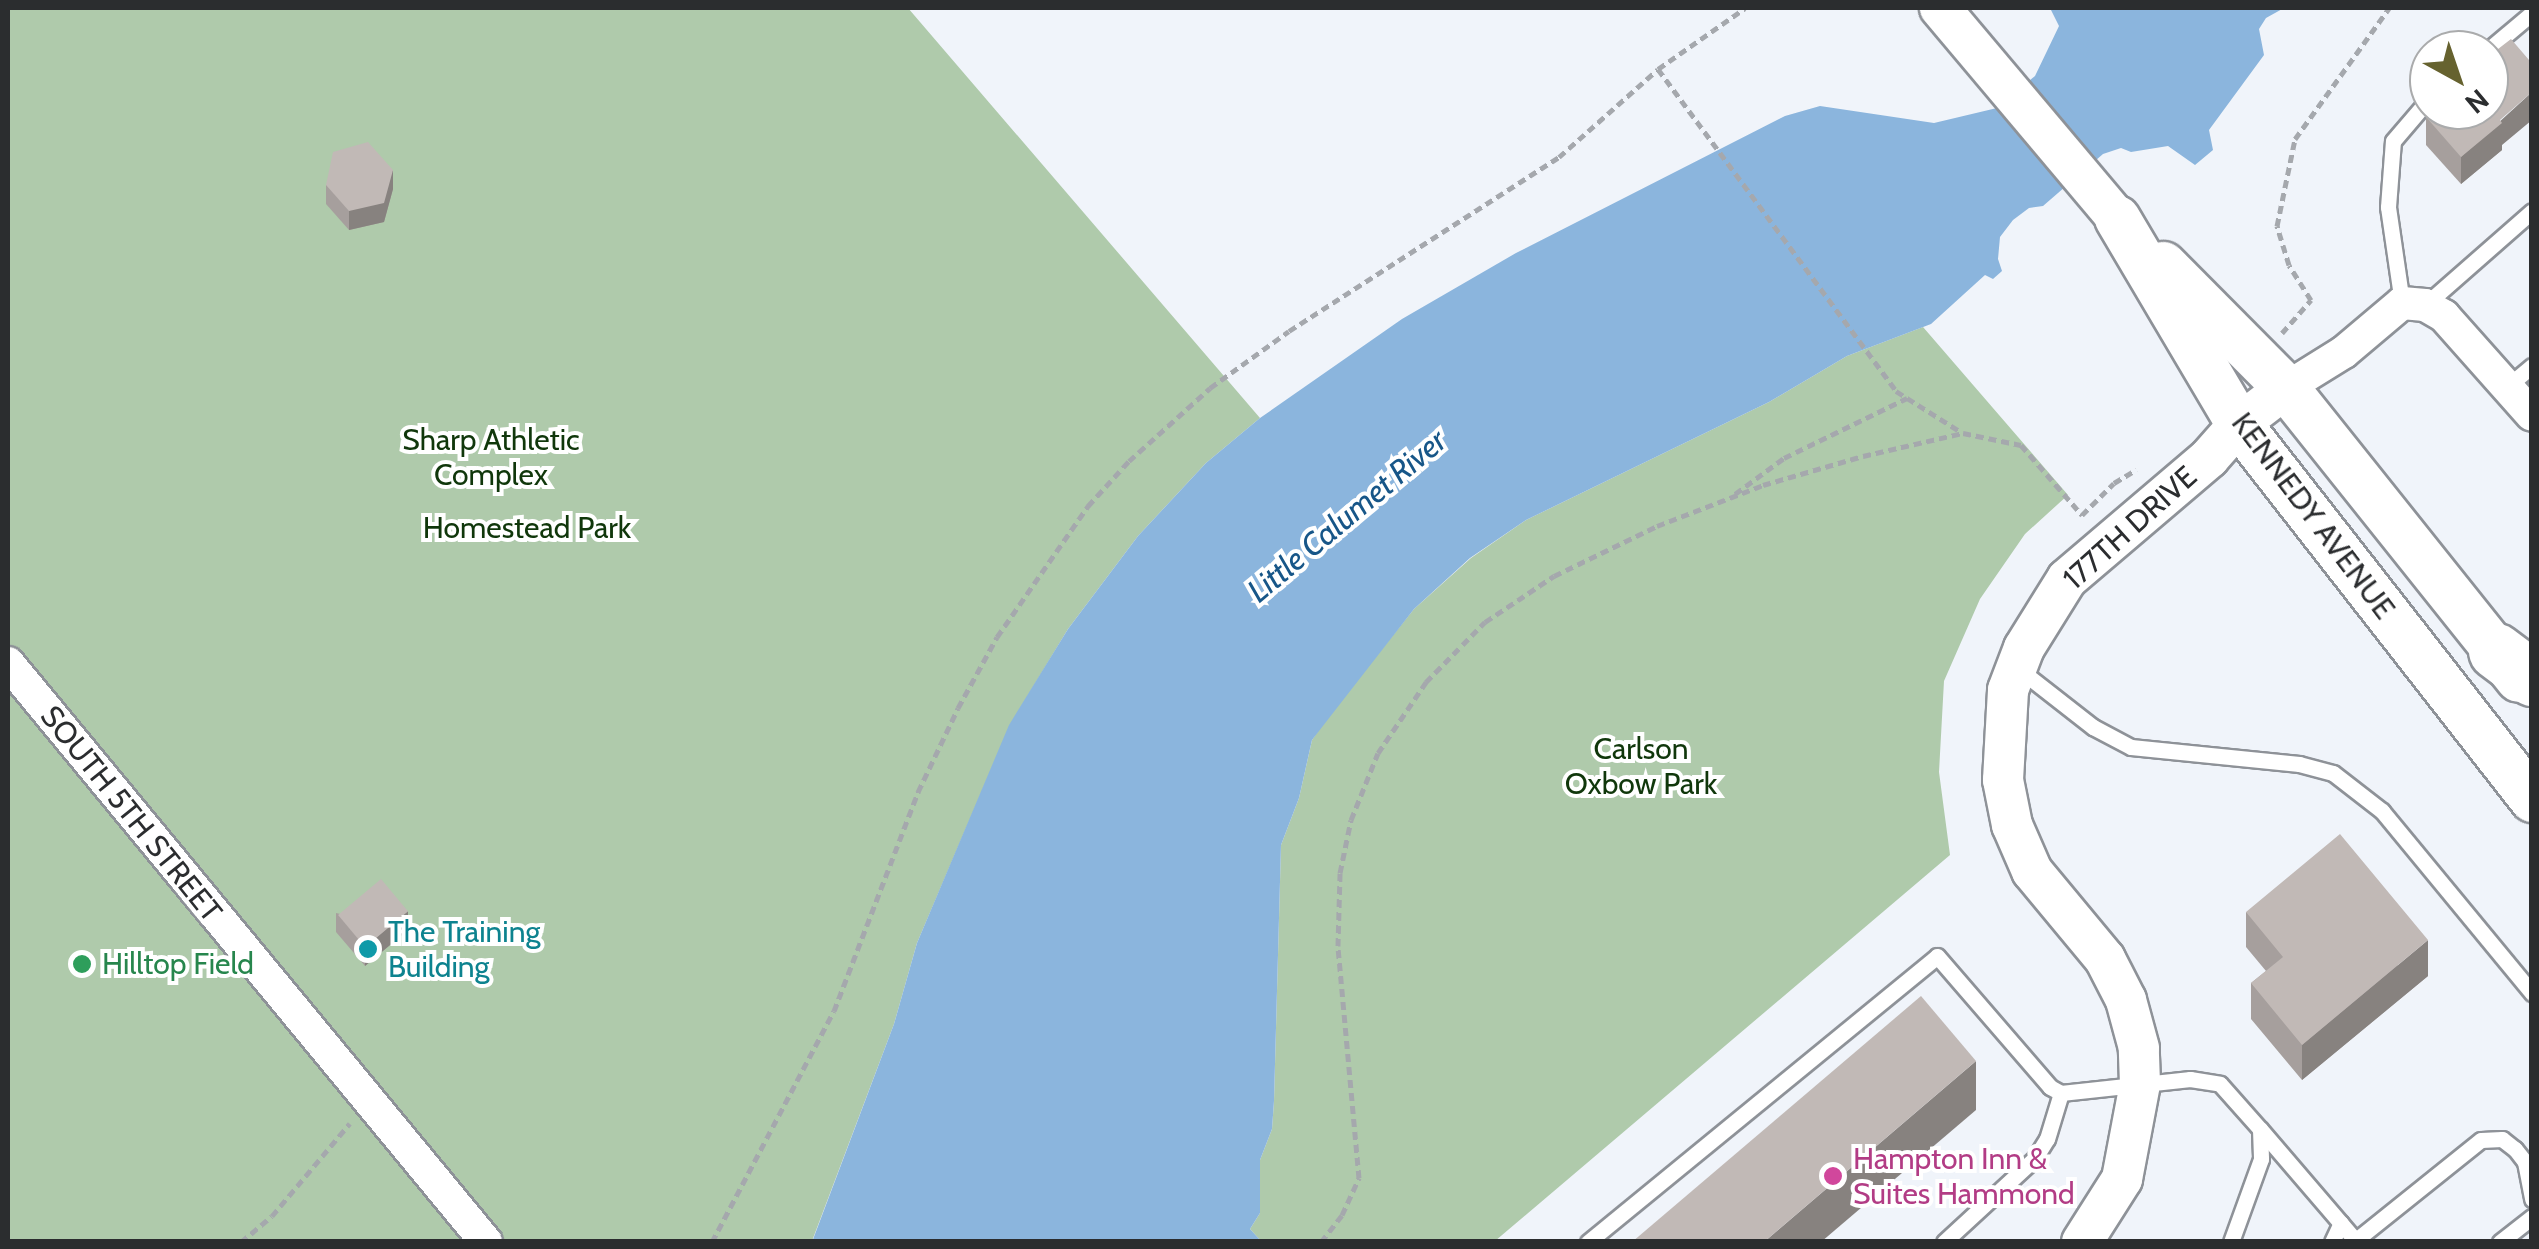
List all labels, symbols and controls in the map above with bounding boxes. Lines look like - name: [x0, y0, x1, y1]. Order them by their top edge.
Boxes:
- north arrow: [2409, 30, 2509, 130]
- text: N: [2458, 82, 2496, 121]
- street label: KENNEDY AVENUE: [2224, 406, 2402, 626]
- park label: Sharp Athletic Complex: [402, 422, 580, 492]
- water label: Little Calumet River: [1240, 422, 1454, 610]
- street label: 177TH DRIVE: [2056, 459, 2204, 597]
- park label: Homestead Park: [423, 510, 631, 546]
- street label: SOUTH 5TH STREET: [33, 699, 229, 929]
- park label: Carlson Oxbow Park: [1565, 731, 1717, 802]
- place label: The Training Building: [388, 914, 540, 984]
- marker: The Training Building: [357, 938, 379, 960]
- place label: Hilltop Field: [102, 946, 254, 982]
- marker: Hilltop Field: [71, 953, 93, 975]
- place label: Hampton Inn & Suites Hammond: [1853, 1141, 2075, 1212]
- marker: Hampton Inn & Suites Hammond: [1822, 1165, 1844, 1187]

